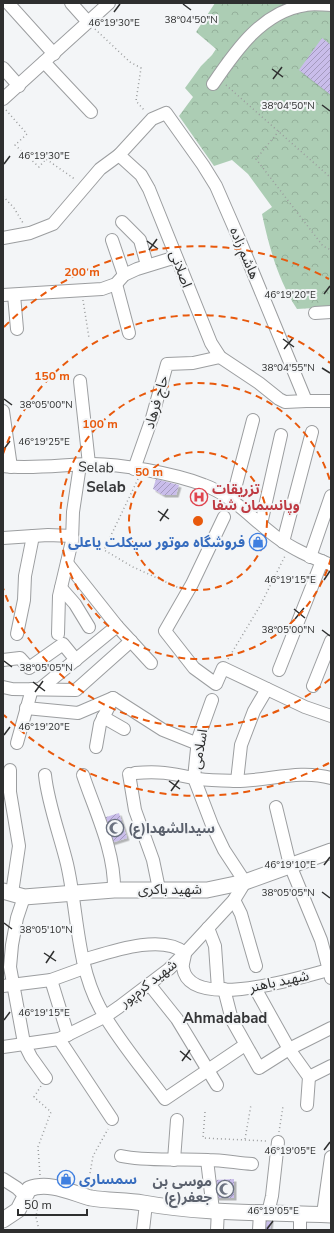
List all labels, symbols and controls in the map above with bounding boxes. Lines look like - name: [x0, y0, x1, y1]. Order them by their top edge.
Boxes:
- text: 38°04'50"N: [164, 13, 218, 27]
- text: 46°19'30"E: [88, 16, 140, 30]
- text: 38°04'50"N: [261, 99, 315, 113]
- text: 46°19'30"E: [18, 149, 70, 163]
- street label: هاشم زاده: [224, 224, 264, 283]
- street label: اصلانی: [165, 248, 196, 291]
- text: 200 m: [64, 264, 100, 280]
- text: 46°19'20"E: [264, 288, 316, 302]
- text: 38°04'55"N: [261, 361, 315, 375]
- text: 150 m: [34, 368, 70, 384]
- street label: حاج فرهاد: [140, 373, 174, 431]
- text: 38°05'00"N: [19, 398, 73, 412]
- text: 100 m: [82, 416, 118, 432]
- text: 46°19'25"E: [18, 435, 70, 449]
- street label: Selab: [78, 457, 114, 478]
- text: 50 m: [135, 464, 163, 480]
- district label: Selab: [86, 477, 126, 497]
- place label: تزریقات وپانسمان شفا: [212, 480, 300, 515]
- hospital icon: تزریقات وپانسمان شفا: [189, 487, 209, 507]
- centre of rings: [191, 514, 205, 528]
- shop icon: فروشگاه موتور سیکلت یاعلی: [248, 532, 268, 552]
- place label: فروشگاه موتور سیکلت یاعلی: [68, 533, 245, 552]
- text: 46°19'15"E: [264, 573, 316, 587]
- text: 38°05'00"N: [261, 623, 315, 637]
- text: 38°05'05"N: [19, 661, 73, 675]
- text: 46°19'20"E: [18, 720, 70, 734]
- street label: اسلامی: [187, 728, 212, 771]
- mosque icon: سیدالشهدا(ع): [105, 818, 125, 838]
- place label: سیدالشهدا(ع): [128, 819, 215, 839]
- text: 46°19'10"E: [264, 858, 316, 872]
- street label: شهید باکری: [138, 880, 202, 899]
- text: 38°05'05"N: [261, 886, 315, 900]
- text: 38°05'10"N: [19, 923, 73, 937]
- street label: شهید کرم‌پور: [115, 955, 182, 1013]
- street label: شهید باهنر: [247, 966, 311, 997]
- text: 46°19'15"E: [18, 1006, 70, 1020]
- district label: Ahmadabad: [183, 1008, 267, 1028]
- text: 46°19'05"E: [264, 1144, 316, 1158]
- shop icon: سمساری: [56, 1169, 76, 1189]
- place label: سمساری: [79, 1170, 137, 1189]
- place label: موسی بن جعفر(ع): [153, 1172, 212, 1208]
- mosque icon: موسی بن جعفر(ع): [215, 1179, 235, 1199]
- scale bar: [18, 1191, 87, 1217]
- text: 50 m: [24, 1197, 52, 1213]
- text: 46°19'05"E: [247, 1204, 299, 1218]

